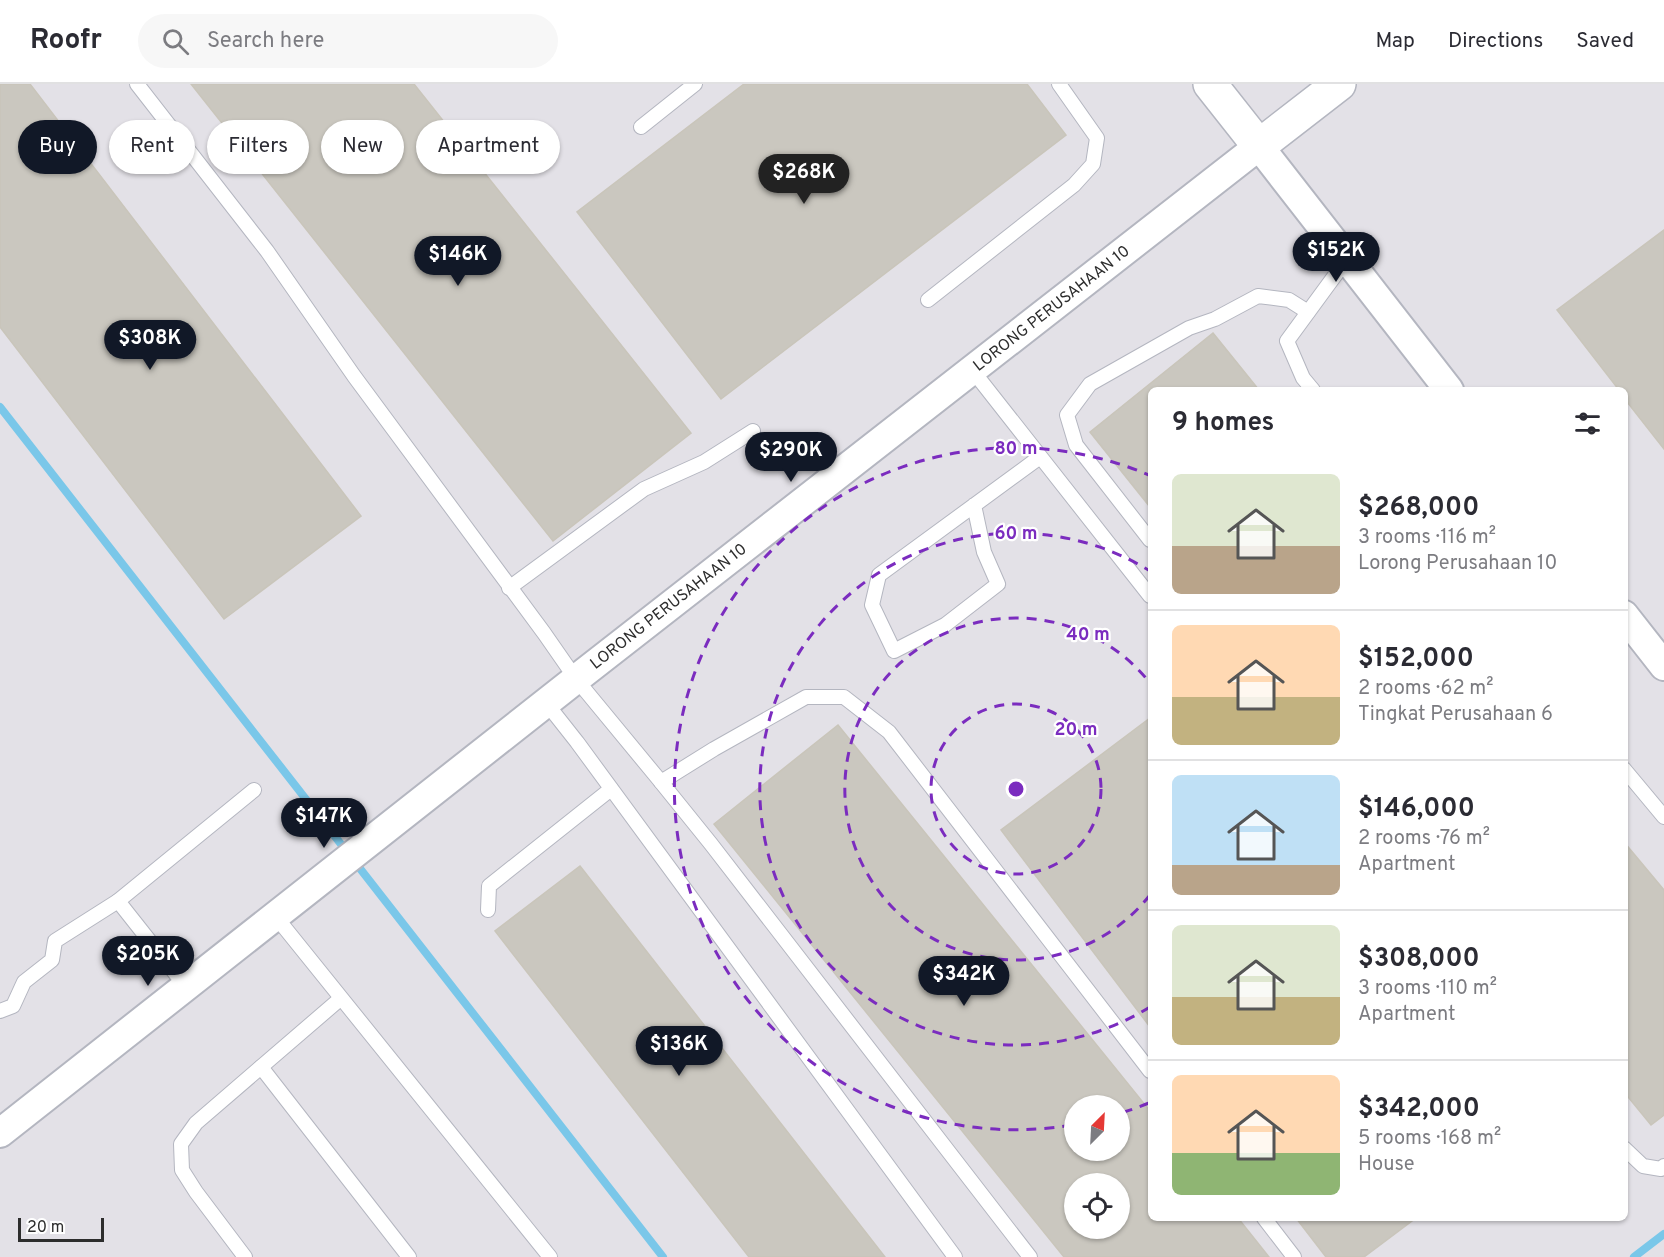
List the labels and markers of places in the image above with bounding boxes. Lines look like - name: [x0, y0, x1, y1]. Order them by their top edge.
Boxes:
- pin: $268K: [762, 154, 846, 205]
- pin: $152K: [1294, 232, 1378, 283]
- pin: $146K: [416, 236, 500, 287]
- pin: $308K: [108, 320, 192, 371]
- pin: $290K: [749, 432, 833, 483]
- centre of rings: [1006, 779, 1026, 799]
- pin: $147K: [282, 798, 366, 849]
- pin: $205K: [106, 936, 190, 987]
- pin: $342K: [922, 956, 1006, 1007]
- pin: $136K: [637, 1026, 721, 1077]

